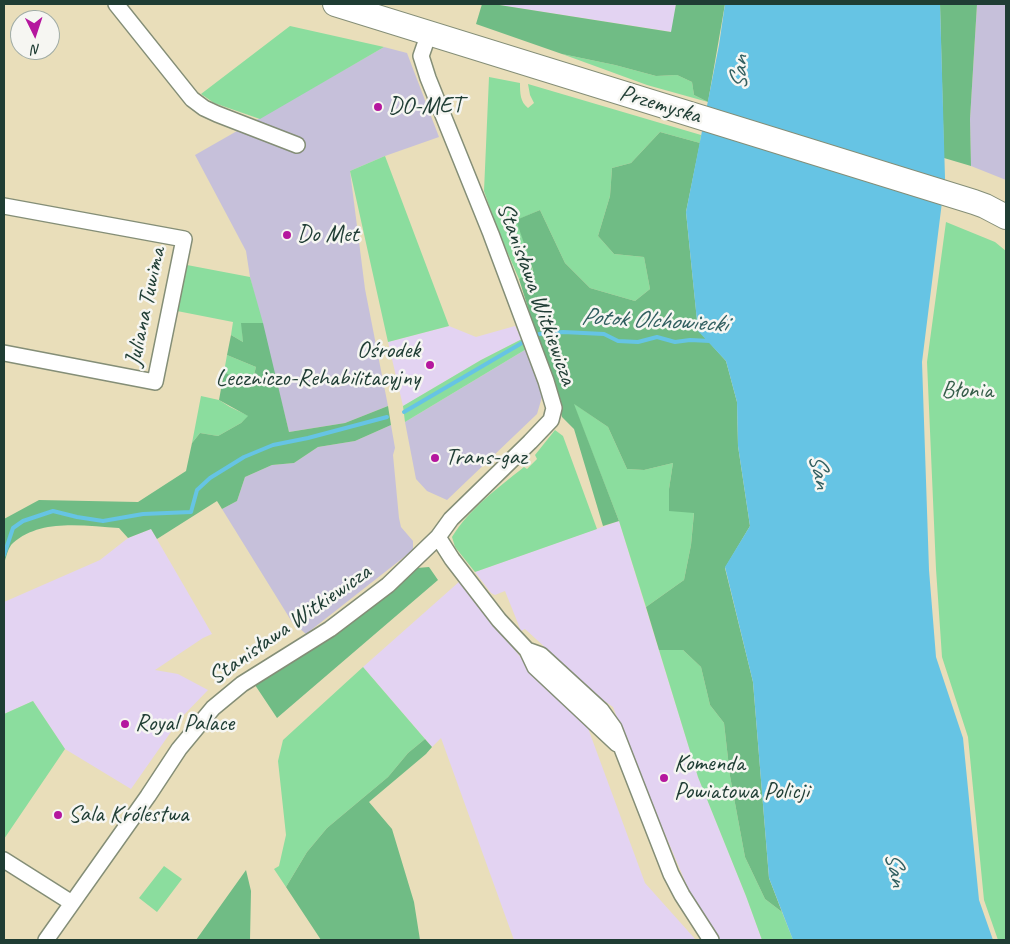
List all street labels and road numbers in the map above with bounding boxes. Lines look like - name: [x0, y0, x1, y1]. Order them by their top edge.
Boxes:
- street label: Przemyska: [616, 79, 704, 131]
- street label: Stanisława Witkiewicza: [490, 199, 582, 389]
- street label: Juliana Tuwima: [119, 245, 173, 369]
- street label: Stanisława Witkiewicza: [203, 558, 377, 692]

